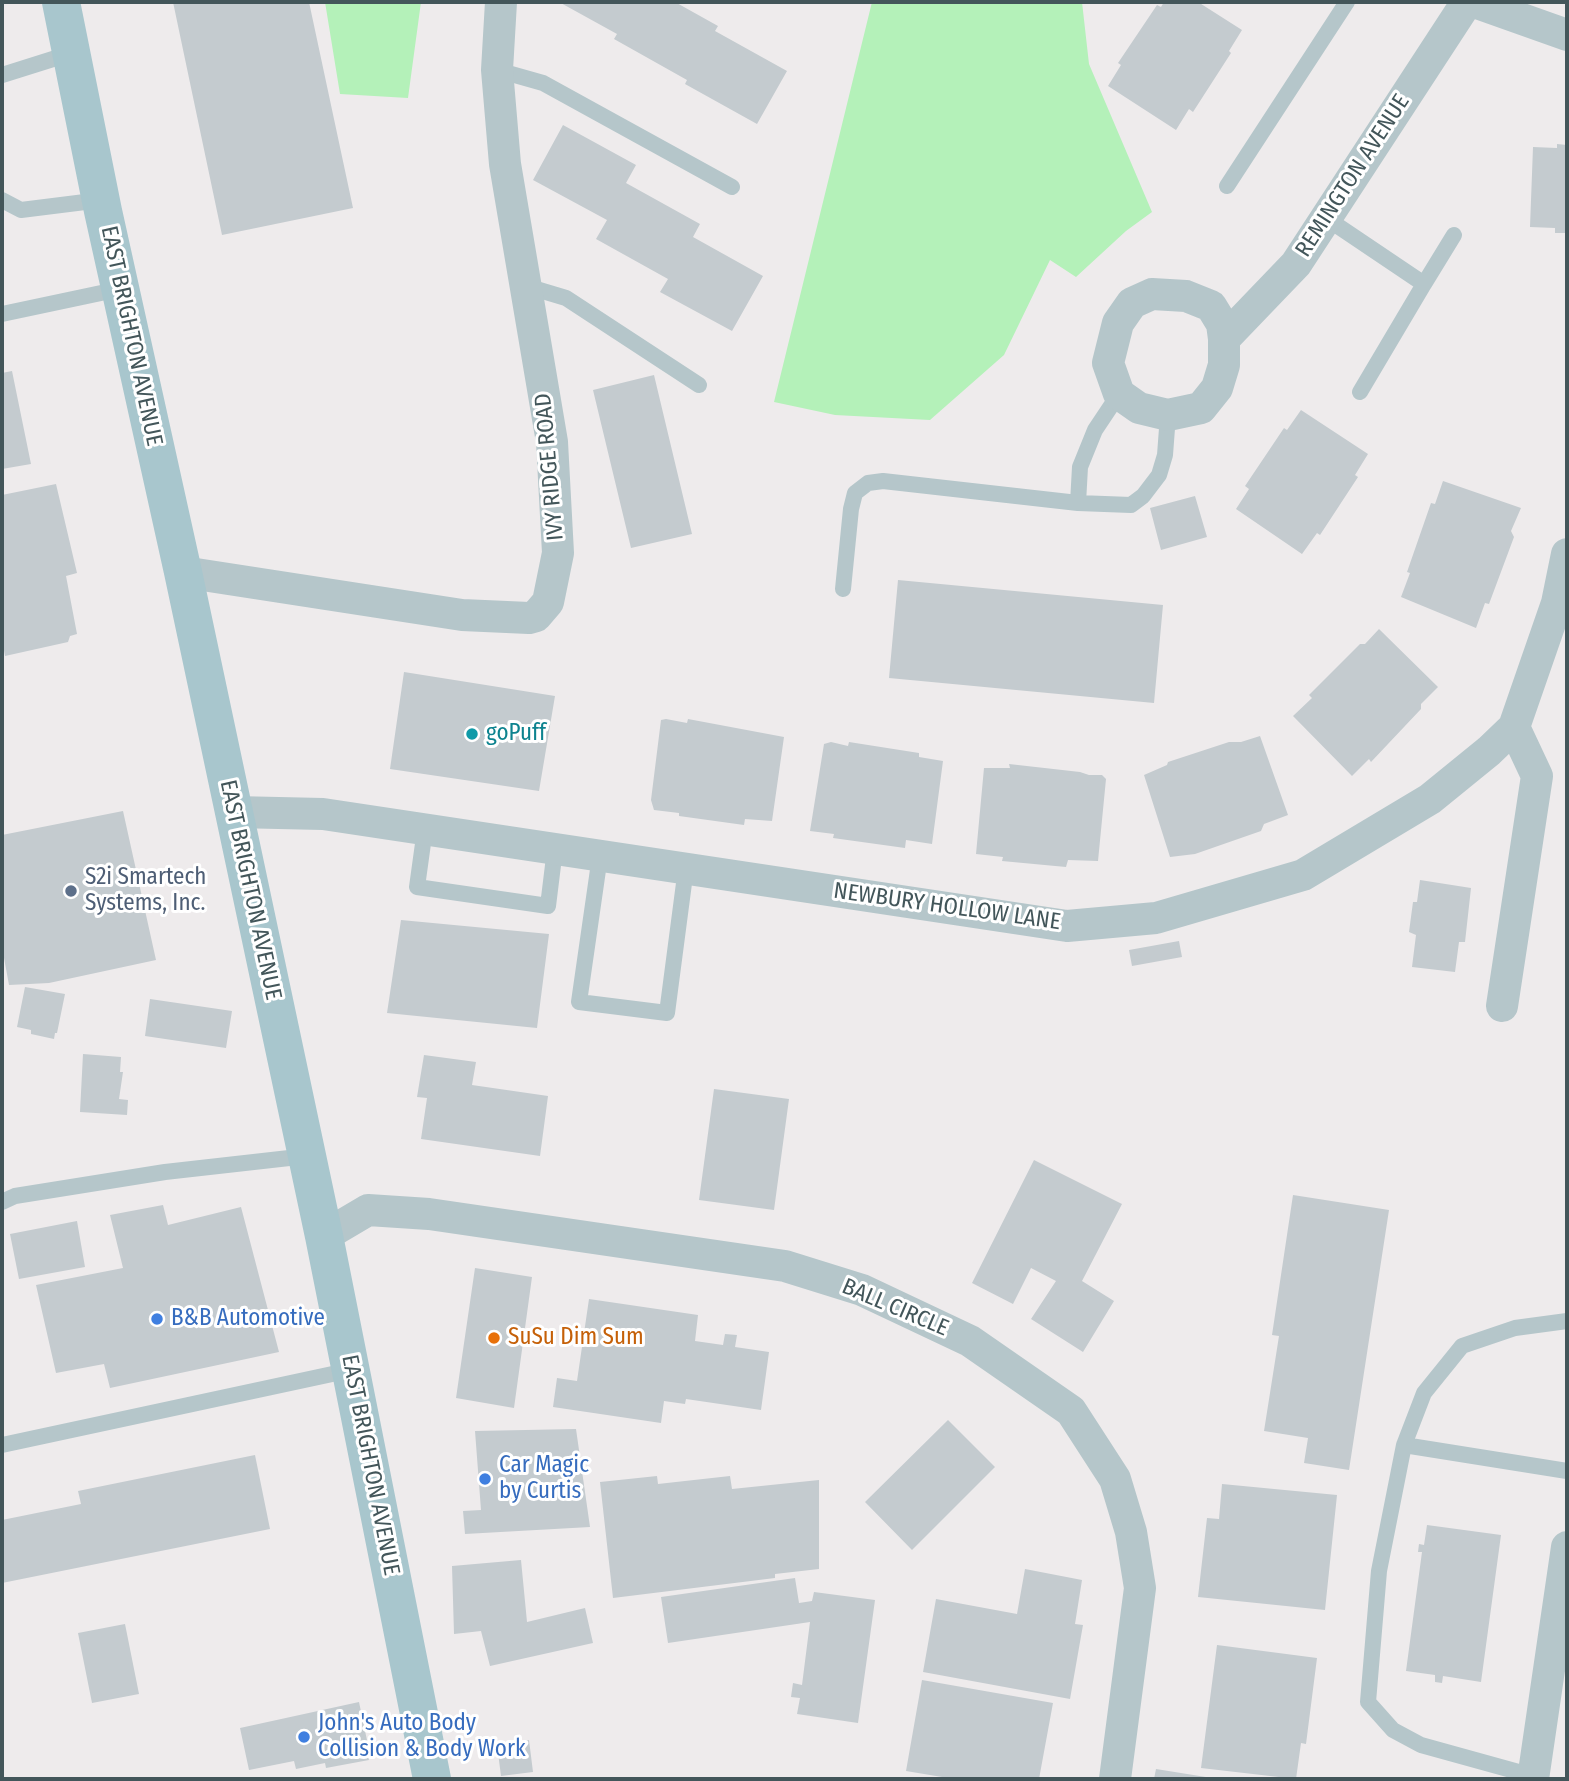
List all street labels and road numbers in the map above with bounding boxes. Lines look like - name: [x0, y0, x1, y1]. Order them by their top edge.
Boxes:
- street label: REMINGTON AVENUE: [1290, 89, 1416, 263]
- street label: EAST BRIGHTON AVENUE: [94, 223, 168, 449]
- street label: IVY RIDGE ROAD: [530, 392, 570, 542]
- street label: EAST BRIGHTON AVENUE: [213, 777, 287, 1003]
- street label: NEWBURY HOLLOW LANE: [832, 877, 1062, 937]
- street label: BALL CIRCLE: [838, 1273, 952, 1343]
- street label: EAST BRIGHTON AVENUE: [335, 1352, 405, 1578]

